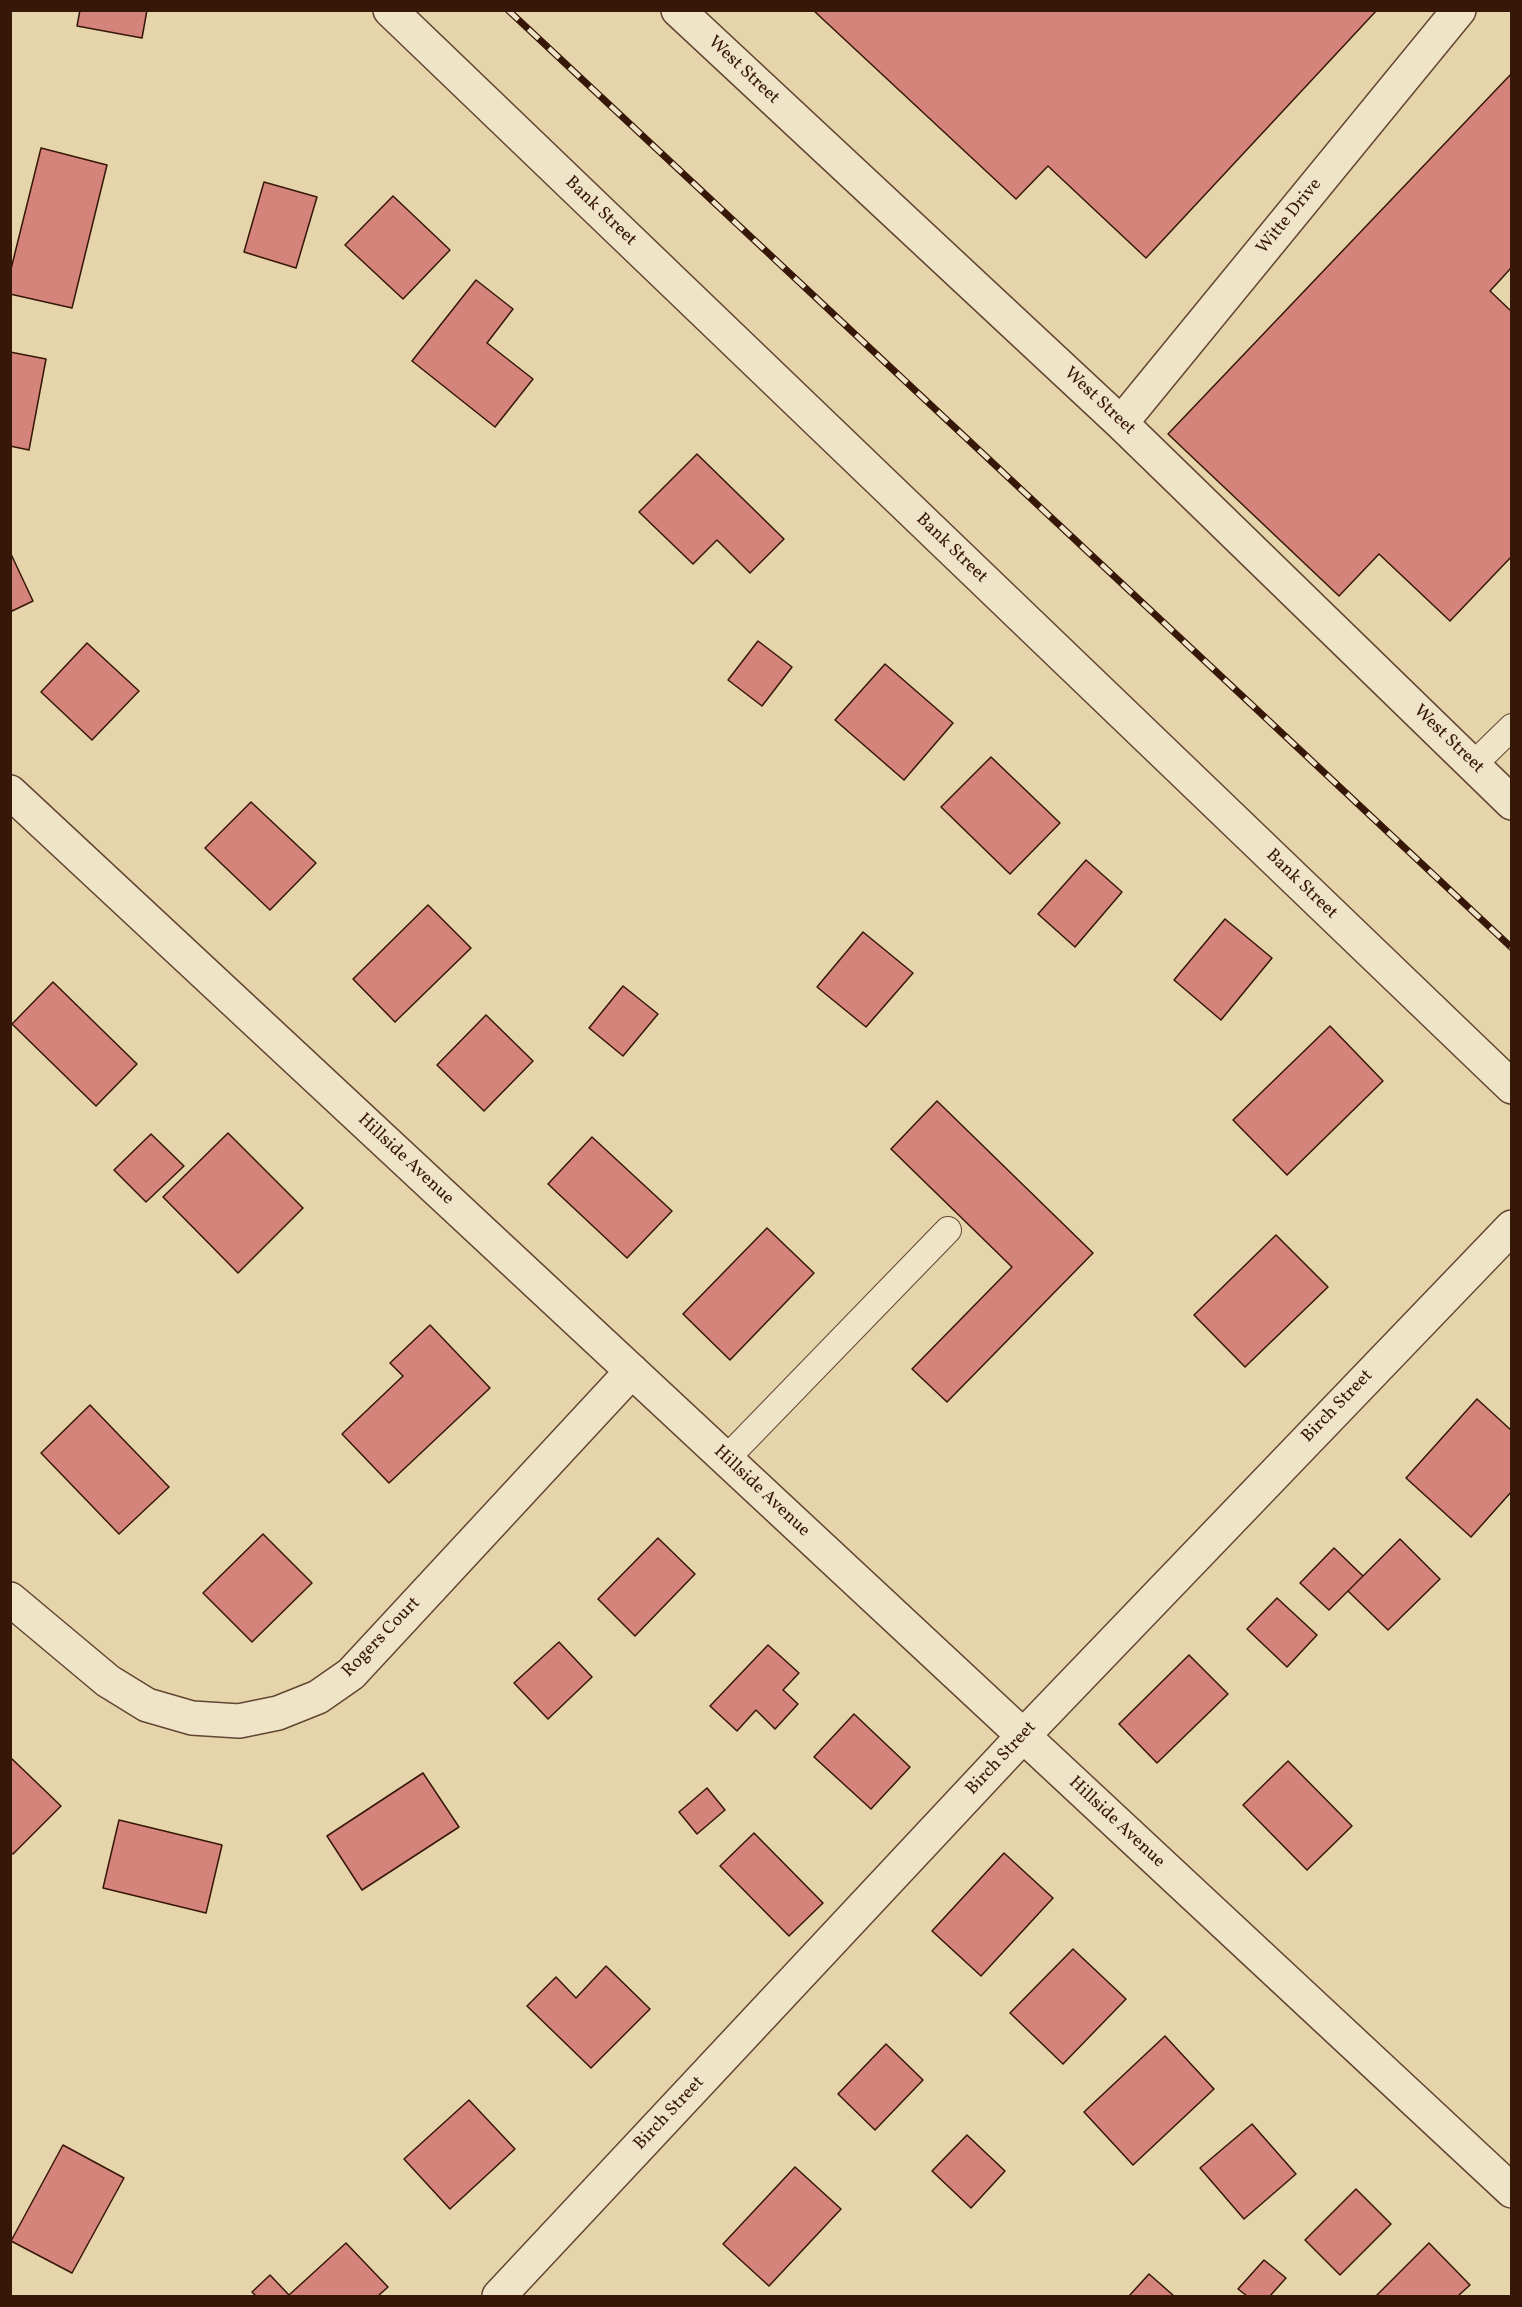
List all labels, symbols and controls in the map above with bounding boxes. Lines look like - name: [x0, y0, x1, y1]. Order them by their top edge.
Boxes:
- street label: West Street: [703, 32, 783, 110]
- street label: Bank Street: [560, 172, 640, 252]
- street label: Witte Drive: [1253, 175, 1327, 259]
- street label: West Street: [1059, 363, 1139, 441]
- street label: Bank Street: [911, 509, 991, 589]
- street label: West Street: [1408, 701, 1488, 779]
- street label: Bank Street: [1261, 845, 1341, 925]
- street label: Hillside Avenue: [352, 1110, 458, 1210]
- street label: Birch Street: [1298, 1366, 1378, 1448]
- street label: Hillside Avenue: [708, 1442, 814, 1542]
- street label: Rogers Court: [338, 1593, 426, 1683]
- street label: Birch Street: [962, 1718, 1042, 1800]
- street label: Hillside Avenue: [1063, 1773, 1169, 1873]
- street label: Birch Street: [630, 2073, 710, 2155]

